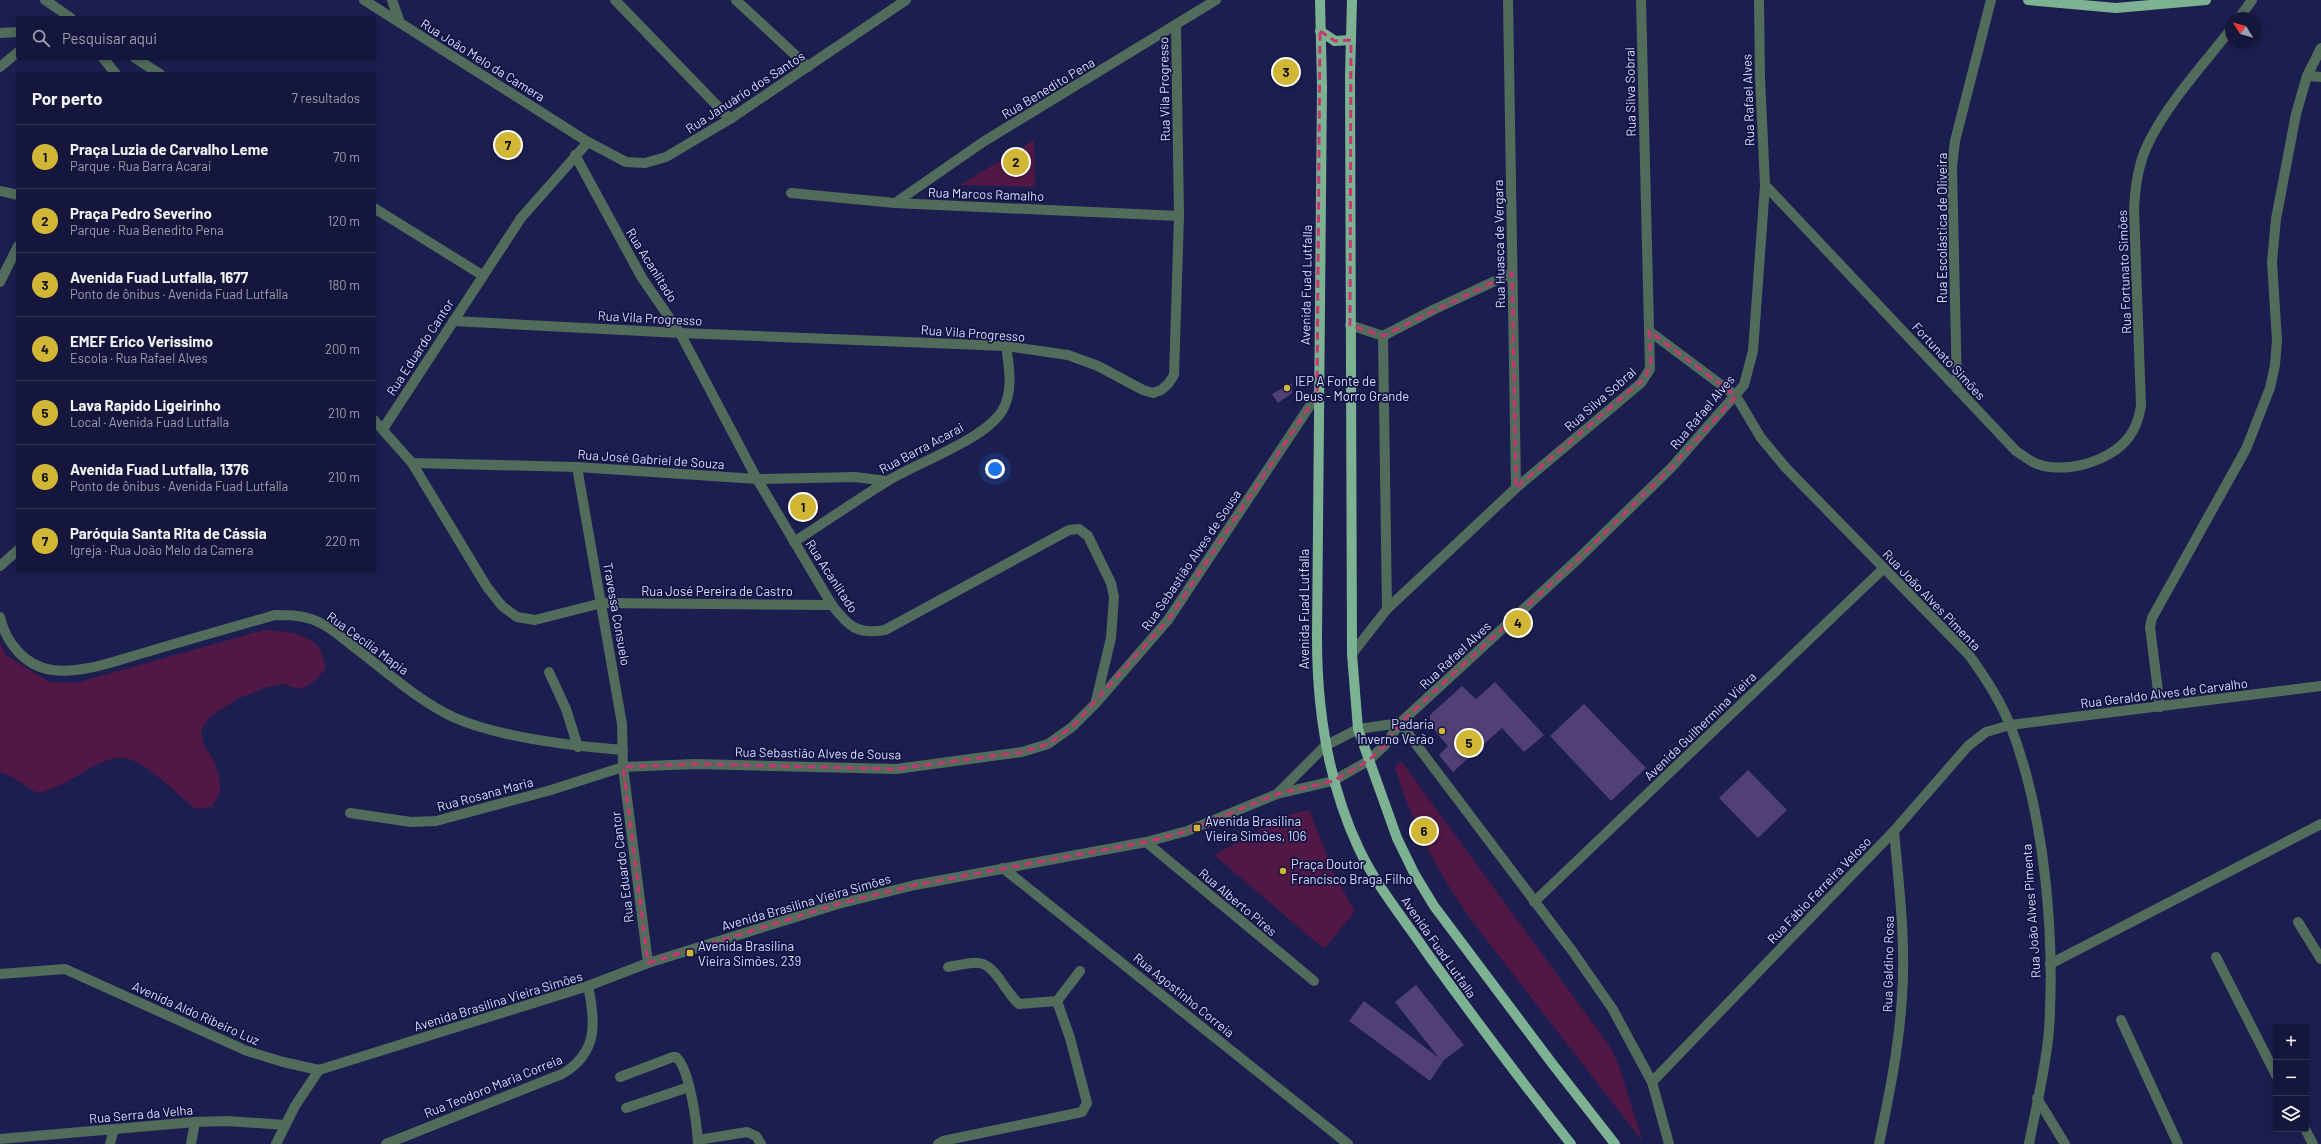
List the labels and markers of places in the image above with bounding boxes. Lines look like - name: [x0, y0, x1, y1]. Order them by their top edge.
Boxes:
- pin: 3: [1273, 57, 1299, 87]
- pin: 7: [495, 130, 521, 160]
- pin: 2: [1003, 147, 1029, 177]
- place label: IEP A Fonte de Deus - Morro Grande: [1295, 373, 1409, 404]
- marker: IEP A Fonte de Deus - Morro Grande: [1282, 383, 1292, 393]
- pin: 1: [790, 492, 816, 522]
- pin: 4: [1505, 608, 1531, 638]
- place label: Padaria Inverno Verão: [1357, 716, 1434, 747]
- marker: Padaria Inverno Verão: [1437, 726, 1447, 736]
- pin: 5: [1456, 728, 1482, 758]
- place label: Avenida Brasilina Vieira Simões, 106: [1205, 813, 1307, 844]
- pin: 6: [1411, 816, 1437, 846]
- marker: Avenida Brasilina Vieira Simões, 106: [1192, 823, 1202, 833]
- place label: Praça Doutor Francisco Braga Filho: [1291, 856, 1413, 887]
- marker: Praça Doutor Francisco Braga Filho: [1278, 866, 1288, 876]
- place label: Avenida Brasilina Vieira Simões, 239: [698, 938, 801, 969]
- marker: Avenida Brasilina Vieira Simões, 239: [685, 948, 695, 958]

